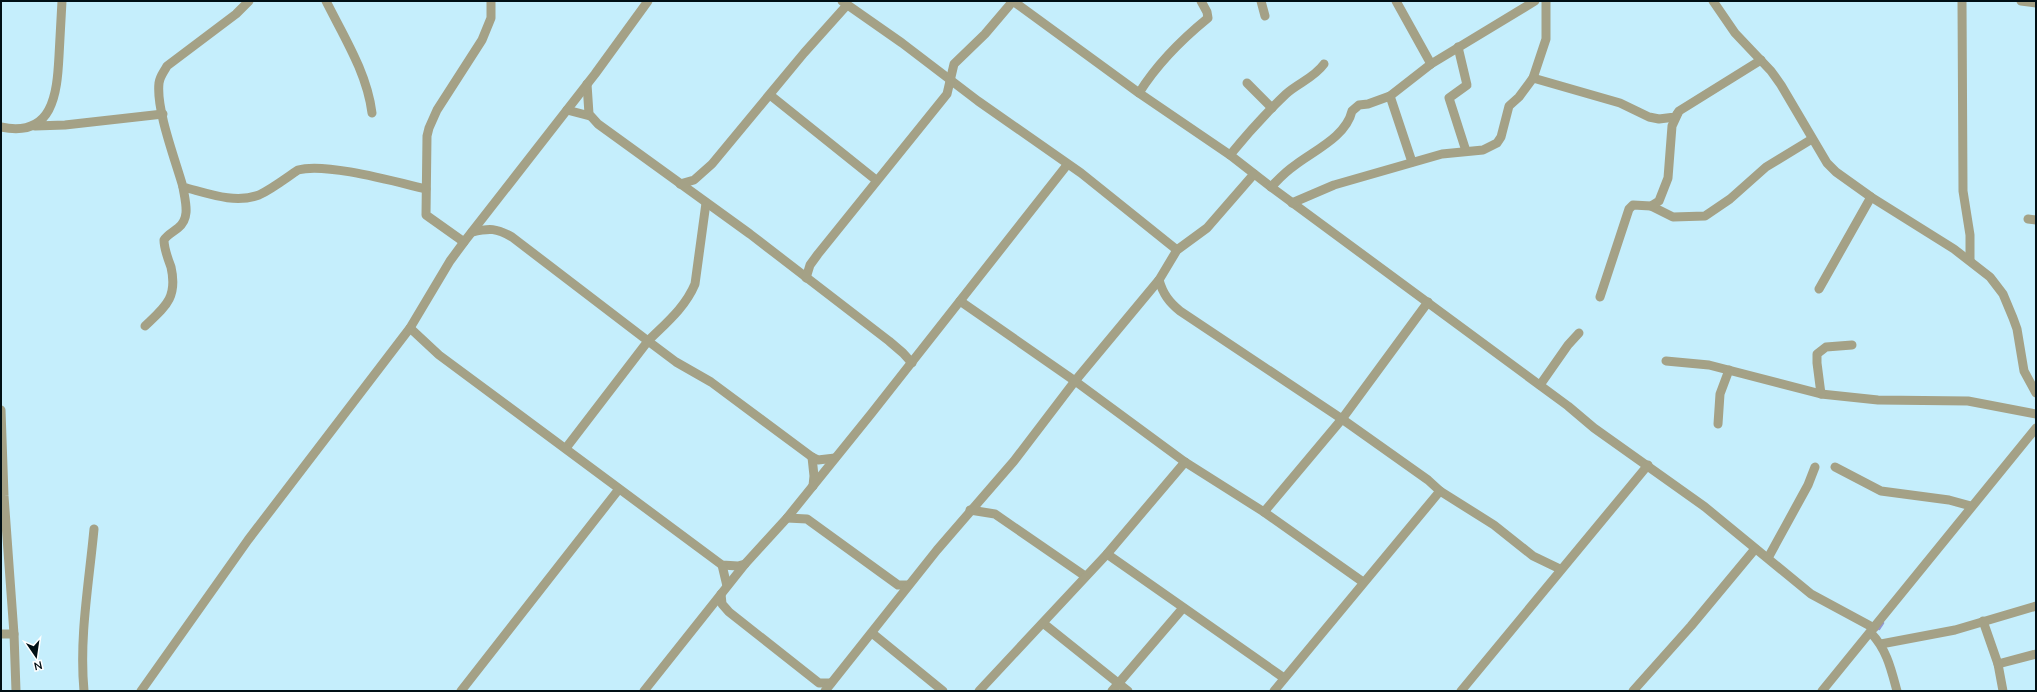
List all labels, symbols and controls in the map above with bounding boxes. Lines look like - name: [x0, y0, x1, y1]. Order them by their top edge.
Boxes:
- north arrow: [16, 636, 56, 676]
- text: N: [32, 657, 44, 673]

